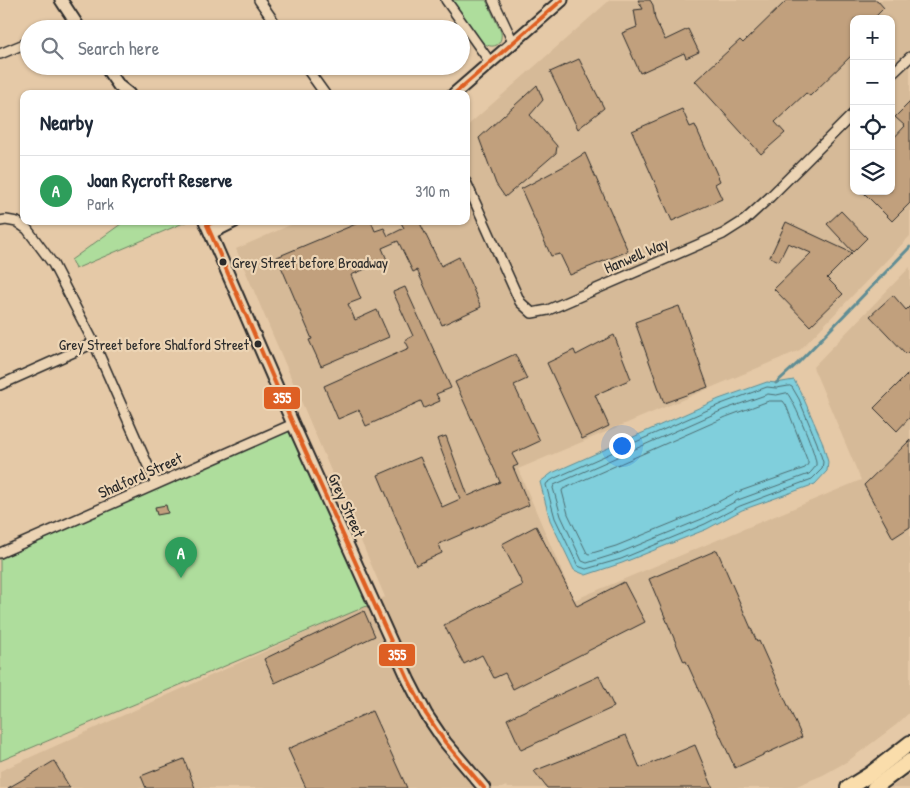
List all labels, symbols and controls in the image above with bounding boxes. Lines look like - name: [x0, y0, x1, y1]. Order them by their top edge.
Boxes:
- map controls: [850, 15, 895, 195]
- button: +: [850, 15, 895, 60]
- search box: [20, 20, 470, 75]
- icon: search: [38, 34, 66, 62]
- text: Search here: [78, 35, 159, 61]
- button: −: [850, 60, 895, 105]
- button: locate: [850, 105, 895, 150]
- text: Nearby: [40, 108, 93, 137]
- button: layers: [850, 150, 895, 195]
- text: Joan Rycroft Reserve: [87, 167, 232, 193]
- text: A: [52, 180, 60, 202]
- text: 310 m: [415, 180, 450, 202]
- text: Park: [87, 193, 114, 215]
- street label: Hanwell Way: [600, 231, 672, 278]
- place label: Grey Street before Broadway: [232, 252, 388, 273]
- marker: Grey Street before Broadway: [218, 257, 228, 267]
- place label: Grey Street before Shalford Street: [59, 334, 250, 355]
- marker: Grey Street before Shalford Street: [253, 339, 263, 349]
- line badge: 355: [263, 386, 301, 410]
- text: 355: [273, 388, 291, 407]
- your location: [609, 433, 635, 459]
- street label: Shalford Street: [94, 446, 186, 503]
- street label: Grey Street: [323, 470, 371, 541]
- pin: A: [165, 537, 197, 578]
- line badge: 355: [378, 643, 416, 667]
- text: 355: [388, 645, 406, 664]

